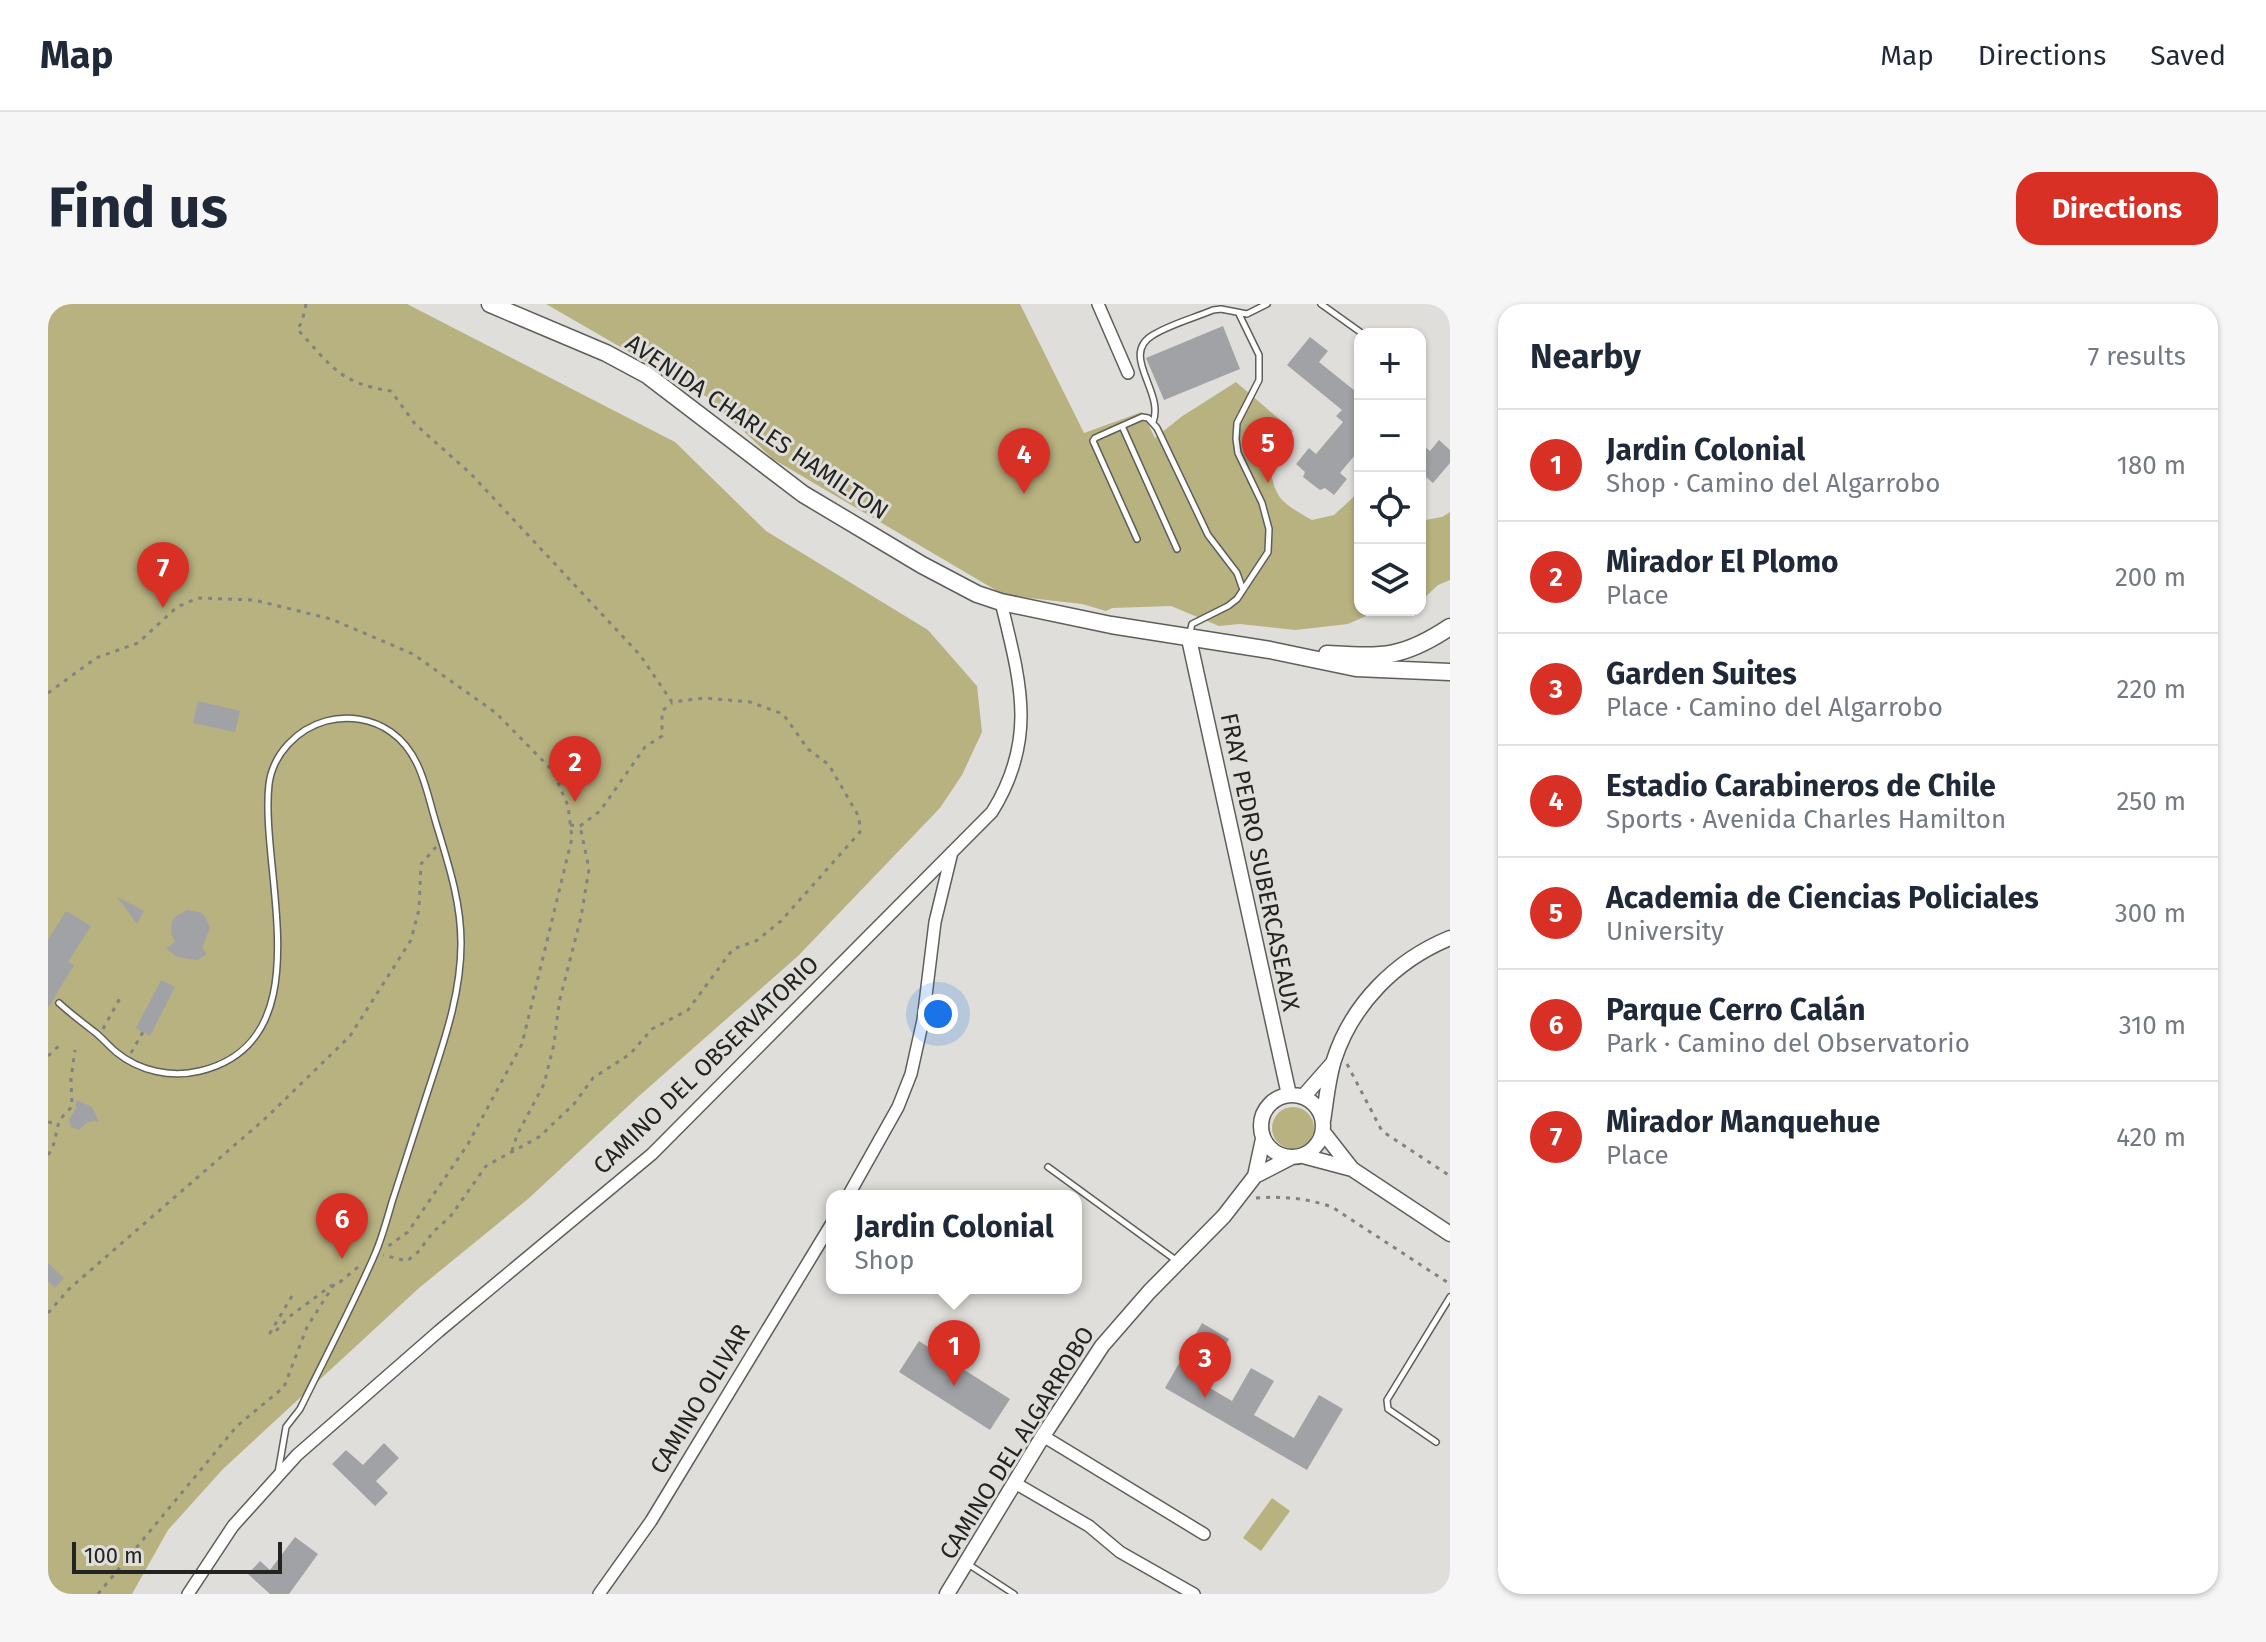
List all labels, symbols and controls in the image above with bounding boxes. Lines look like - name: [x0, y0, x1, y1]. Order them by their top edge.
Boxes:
- text: Map: [40, 32, 113, 78]
- text: Map: [1880, 39, 1934, 72]
- text: Directions: [1978, 39, 2106, 72]
- text: Saved: [2150, 39, 2226, 72]
- button: Directions: [2016, 172, 2218, 245]
- text: Find us: [48, 175, 228, 242]
- map controls: [1354, 328, 1426, 616]
- button: +: [1354, 328, 1426, 400]
- street label: AVENIDA CHARLES HAMILTON: [620, 329, 894, 525]
- text: Nearby: [1530, 336, 1641, 377]
- text: 7 results: [2088, 341, 2186, 372]
- button: −: [1354, 400, 1426, 472]
- pin: 5: [1242, 417, 1294, 483]
- pin: 4: [998, 428, 1050, 494]
- text: Jardin Colonial: [1606, 432, 1805, 468]
- text: 1: [1550, 450, 1562, 481]
- text: 180 m: [2117, 450, 2186, 481]
- text: Shop · Camino del Algarrobo: [1606, 468, 1940, 499]
- button: locate: [1354, 472, 1426, 544]
- pin: 7: [137, 542, 189, 608]
- button: layers: [1354, 544, 1426, 616]
- text: Mirador El Plomo: [1606, 544, 1839, 580]
- text: 2: [1549, 562, 1563, 593]
- text: 200 m: [2115, 562, 2186, 593]
- text: Place: [1606, 580, 1669, 611]
- text: Garden Suites: [1606, 656, 1797, 692]
- text: 3: [1549, 674, 1563, 705]
- text: 220 m: [2117, 674, 2186, 705]
- text: Place · Camino del Algarrobo: [1606, 692, 1943, 723]
- street label: FRAY PEDRO SUBERCASEAUX: [1215, 710, 1305, 1014]
- pin: 2: [549, 736, 601, 802]
- text: Estadio Carabineros de Chile: [1606, 768, 1996, 804]
- text: 4: [1549, 786, 1563, 817]
- text: 250 m: [2116, 786, 2186, 817]
- text: Sports · Avenida Charles Hamilton: [1606, 804, 2006, 835]
- text: Academia de Ciencias Policiales: [1606, 880, 2039, 916]
- text: 5: [1549, 898, 1563, 929]
- text: 300 m: [2115, 898, 2186, 929]
- text: University: [1606, 916, 1724, 947]
- street label: CAMINO DEL OBSERVATORIO: [588, 950, 824, 1180]
- text: Parque Cerro Calán: [1606, 992, 1865, 1028]
- your location: [918, 994, 958, 1034]
- text: 6: [1549, 1010, 1563, 1041]
- text: 310 m: [2119, 1010, 2186, 1041]
- text: Park · Camino del Observatorio: [1606, 1028, 1970, 1059]
- text: Mirador Manquehue: [1606, 1104, 1880, 1140]
- text: 7: [1550, 1122, 1562, 1153]
- text: 420 m: [2116, 1122, 2186, 1153]
- text: Place: [1606, 1140, 1669, 1171]
- popup: [826, 1190, 1082, 1294]
- pin: 6: [316, 1193, 368, 1259]
- text: Jardin Colonial: [854, 1209, 1054, 1245]
- text: Shop: [854, 1245, 914, 1276]
- street label: CAMINO OLIVAR: [644, 1319, 756, 1479]
- pin: 1: [928, 1320, 980, 1386]
- street label: CAMINO DEL ALGARROBO: [934, 1321, 1100, 1565]
- pin: 3: [1179, 1332, 1231, 1398]
- scale bar: [72, 1538, 282, 1574]
- text: 100 m: [84, 1542, 143, 1569]

